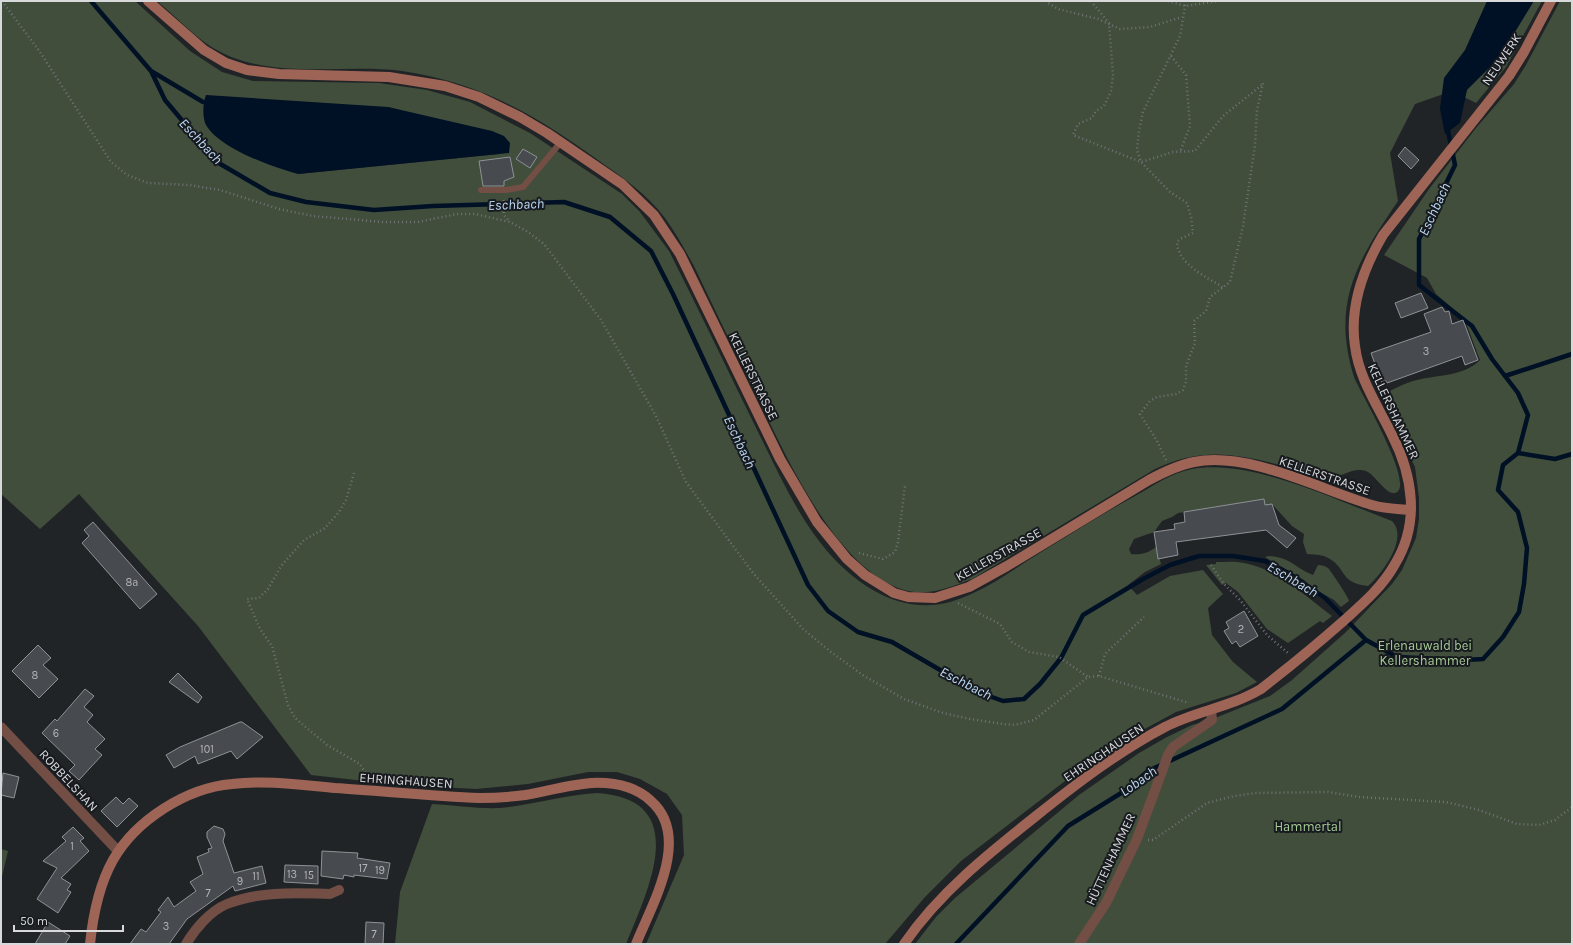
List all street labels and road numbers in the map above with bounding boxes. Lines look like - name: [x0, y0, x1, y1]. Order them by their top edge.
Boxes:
- street label: NEUWERK: [1479, 30, 1524, 88]
- street label: KELLERSTRASSE: [726, 330, 781, 422]
- street label: KELLERSHAMMER: [1365, 361, 1422, 462]
- street label: KELLERSTRASSE: [1277, 453, 1372, 498]
- street label: KELLERSTRASSE: [953, 525, 1044, 584]
- street label: EHRINGHAUSEN: [1060, 720, 1146, 785]
- street label: ROBBELSHAN: [36, 746, 101, 814]
- street label: EHRINGHAUSEN: [359, 770, 453, 791]
- street label: HÜTTENHAMMER: [1082, 810, 1138, 908]

